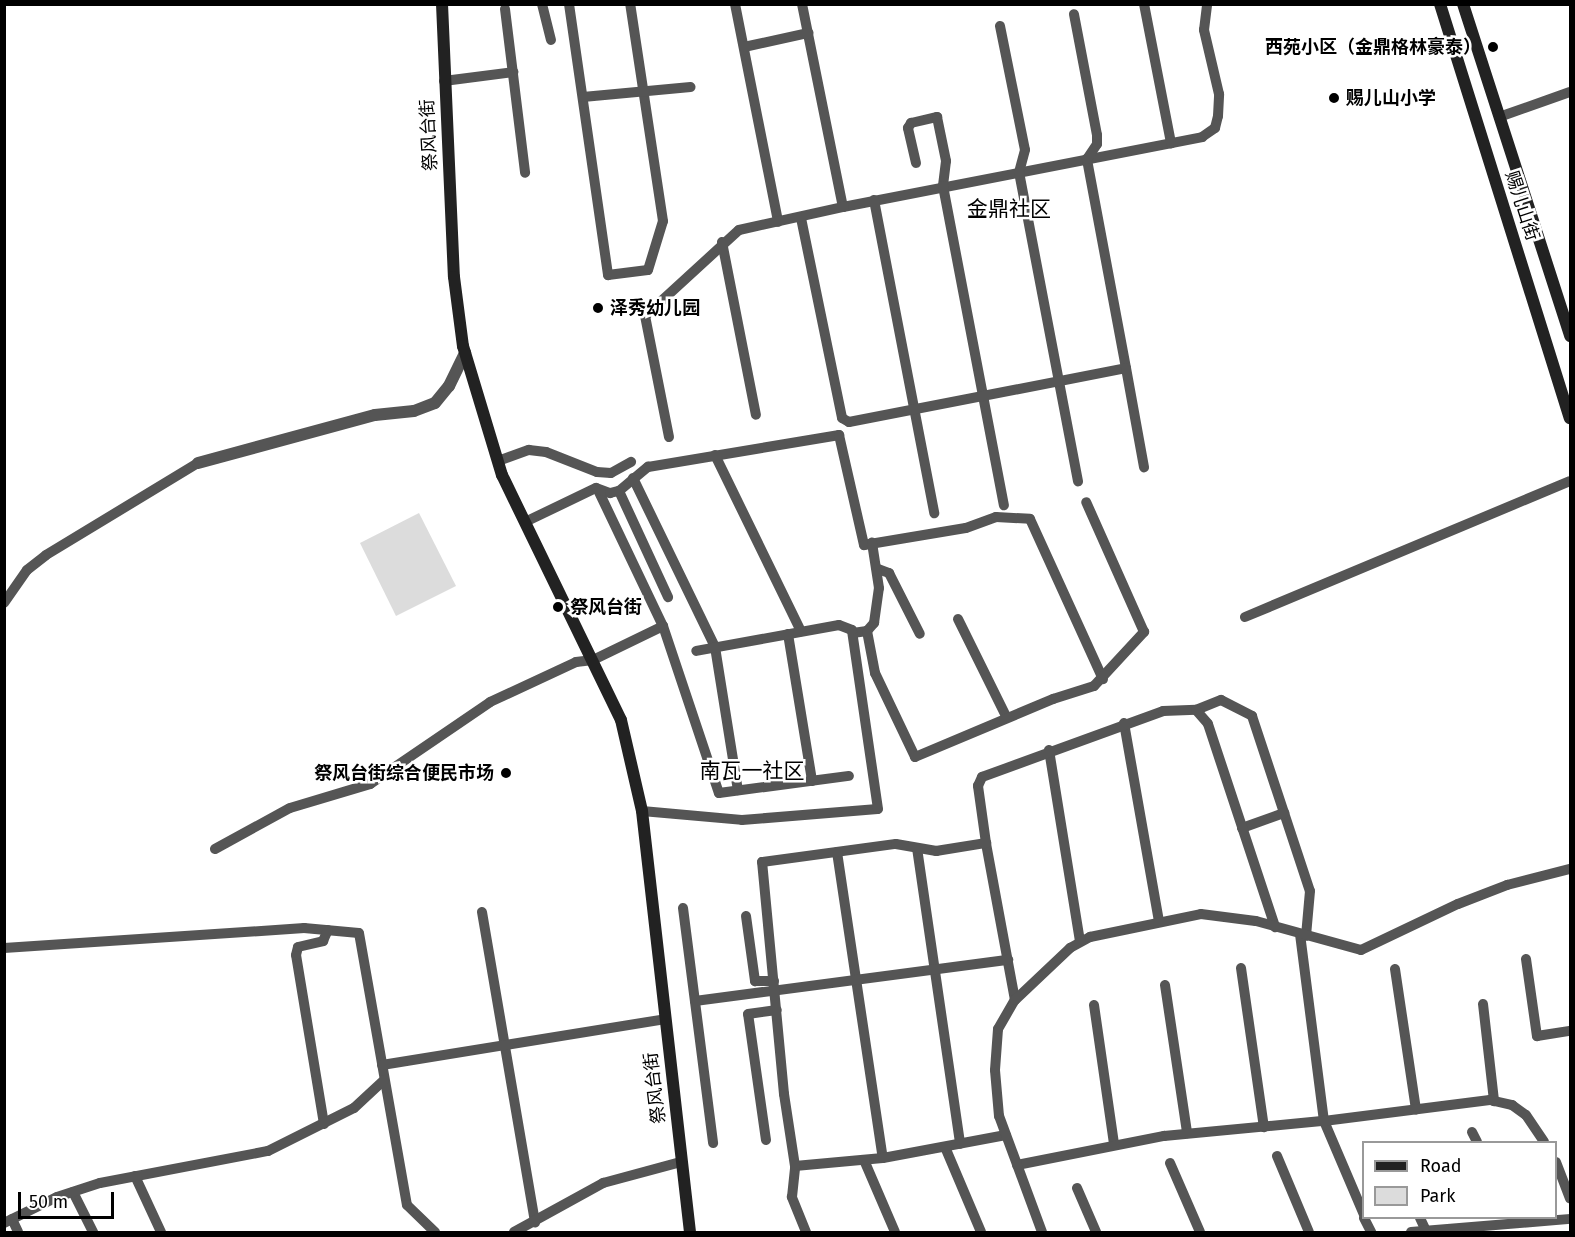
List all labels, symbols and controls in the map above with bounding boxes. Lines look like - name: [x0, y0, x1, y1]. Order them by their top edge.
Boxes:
- place label: 西苑小区（金鼎格林豪泰）: [1265, 36, 1481, 58]
- marker: 西苑小区（金鼎格林豪泰）: [1486, 40, 1500, 54]
- place label: 赐儿山小学: [1346, 87, 1436, 109]
- marker: 赐儿山小学: [1327, 91, 1341, 105]
- street label: 祭风台街: [416, 98, 442, 172]
- street label: 赐儿山街: [1501, 168, 1543, 244]
- district label: 金鼎社区: [967, 196, 1051, 222]
- place label: 泽秀幼儿园: [610, 297, 700, 319]
- marker: 泽秀幼儿园: [591, 301, 605, 315]
- place label: 祭风台街: [570, 596, 642, 618]
- marker: 祭风台街: [551, 600, 565, 614]
- district label: 南瓦一社区: [700, 758, 804, 784]
- place label: 祭风台街综合便民市场: [314, 762, 494, 784]
- marker: 祭风台街综合便民市场: [499, 766, 513, 780]
- street label: 祭风台街: [640, 1051, 670, 1125]
- legend: [1362, 1141, 1557, 1219]
- text: Road: [1420, 1155, 1462, 1177]
- scale bar: [21, 1180, 117, 1218]
- text: Park: [1420, 1185, 1455, 1207]
- text: 50 m: [29, 1191, 68, 1213]

